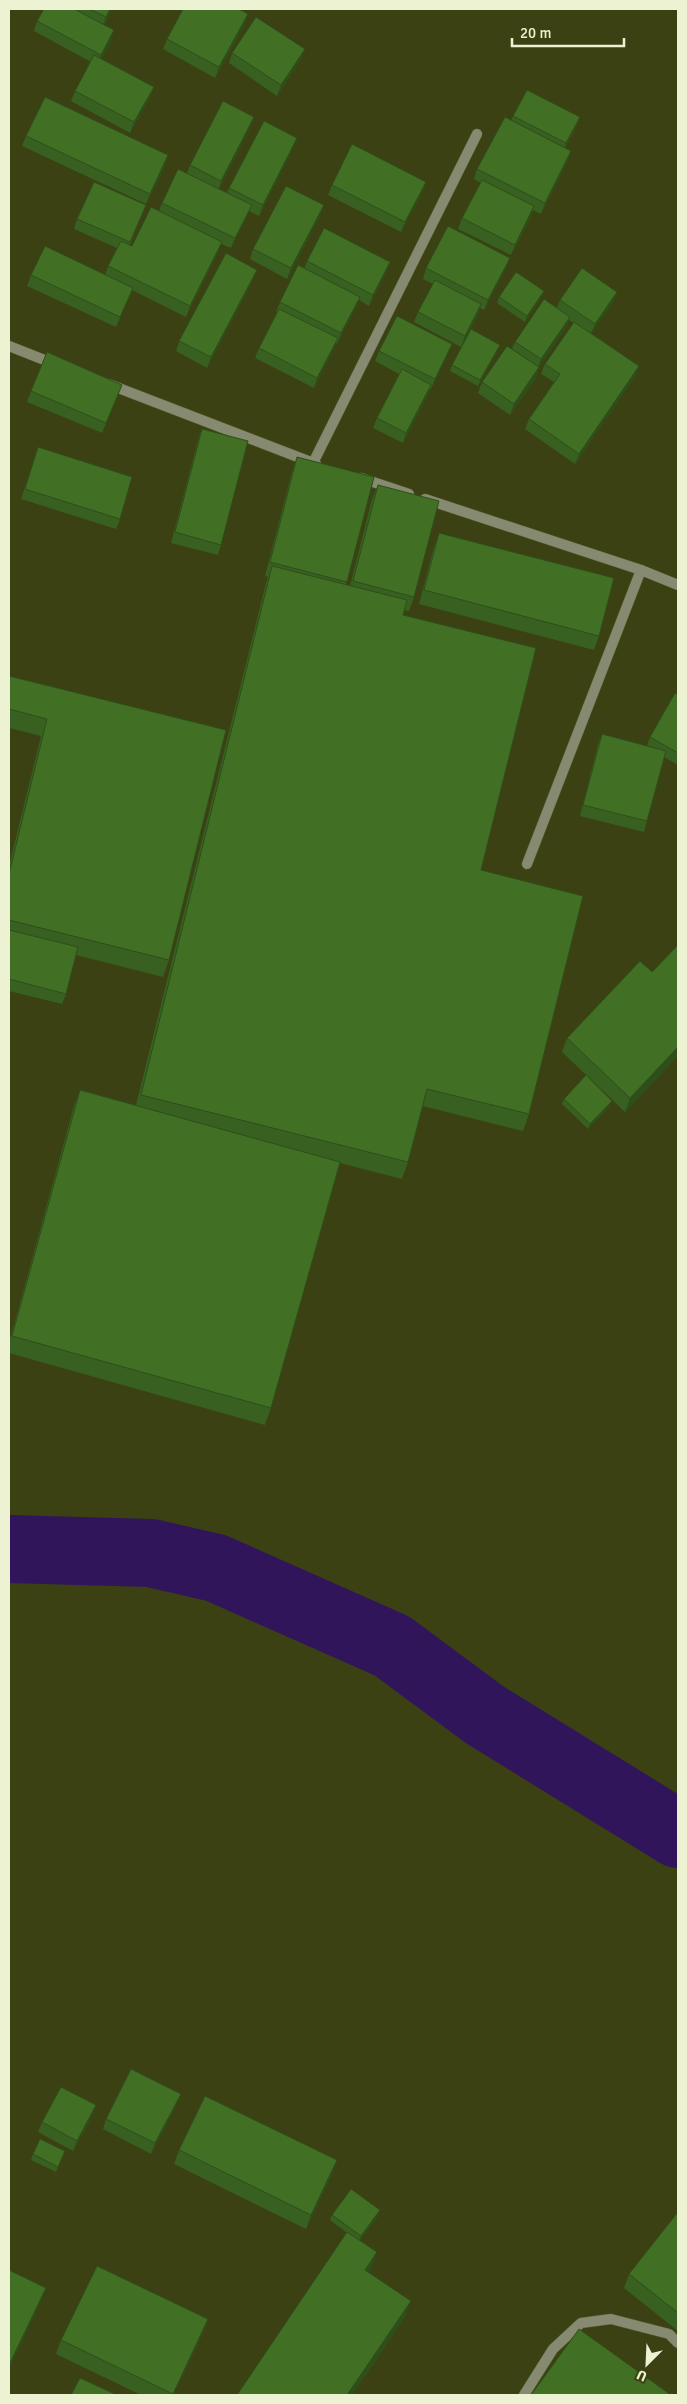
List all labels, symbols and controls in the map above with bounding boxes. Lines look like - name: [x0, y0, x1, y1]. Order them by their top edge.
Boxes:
- scale bar: [512, 15, 624, 47]
- text: 20 m: [520, 24, 551, 42]
- north arrow: [622, 2339, 672, 2389]
- text: U: [634, 2366, 650, 2385]

